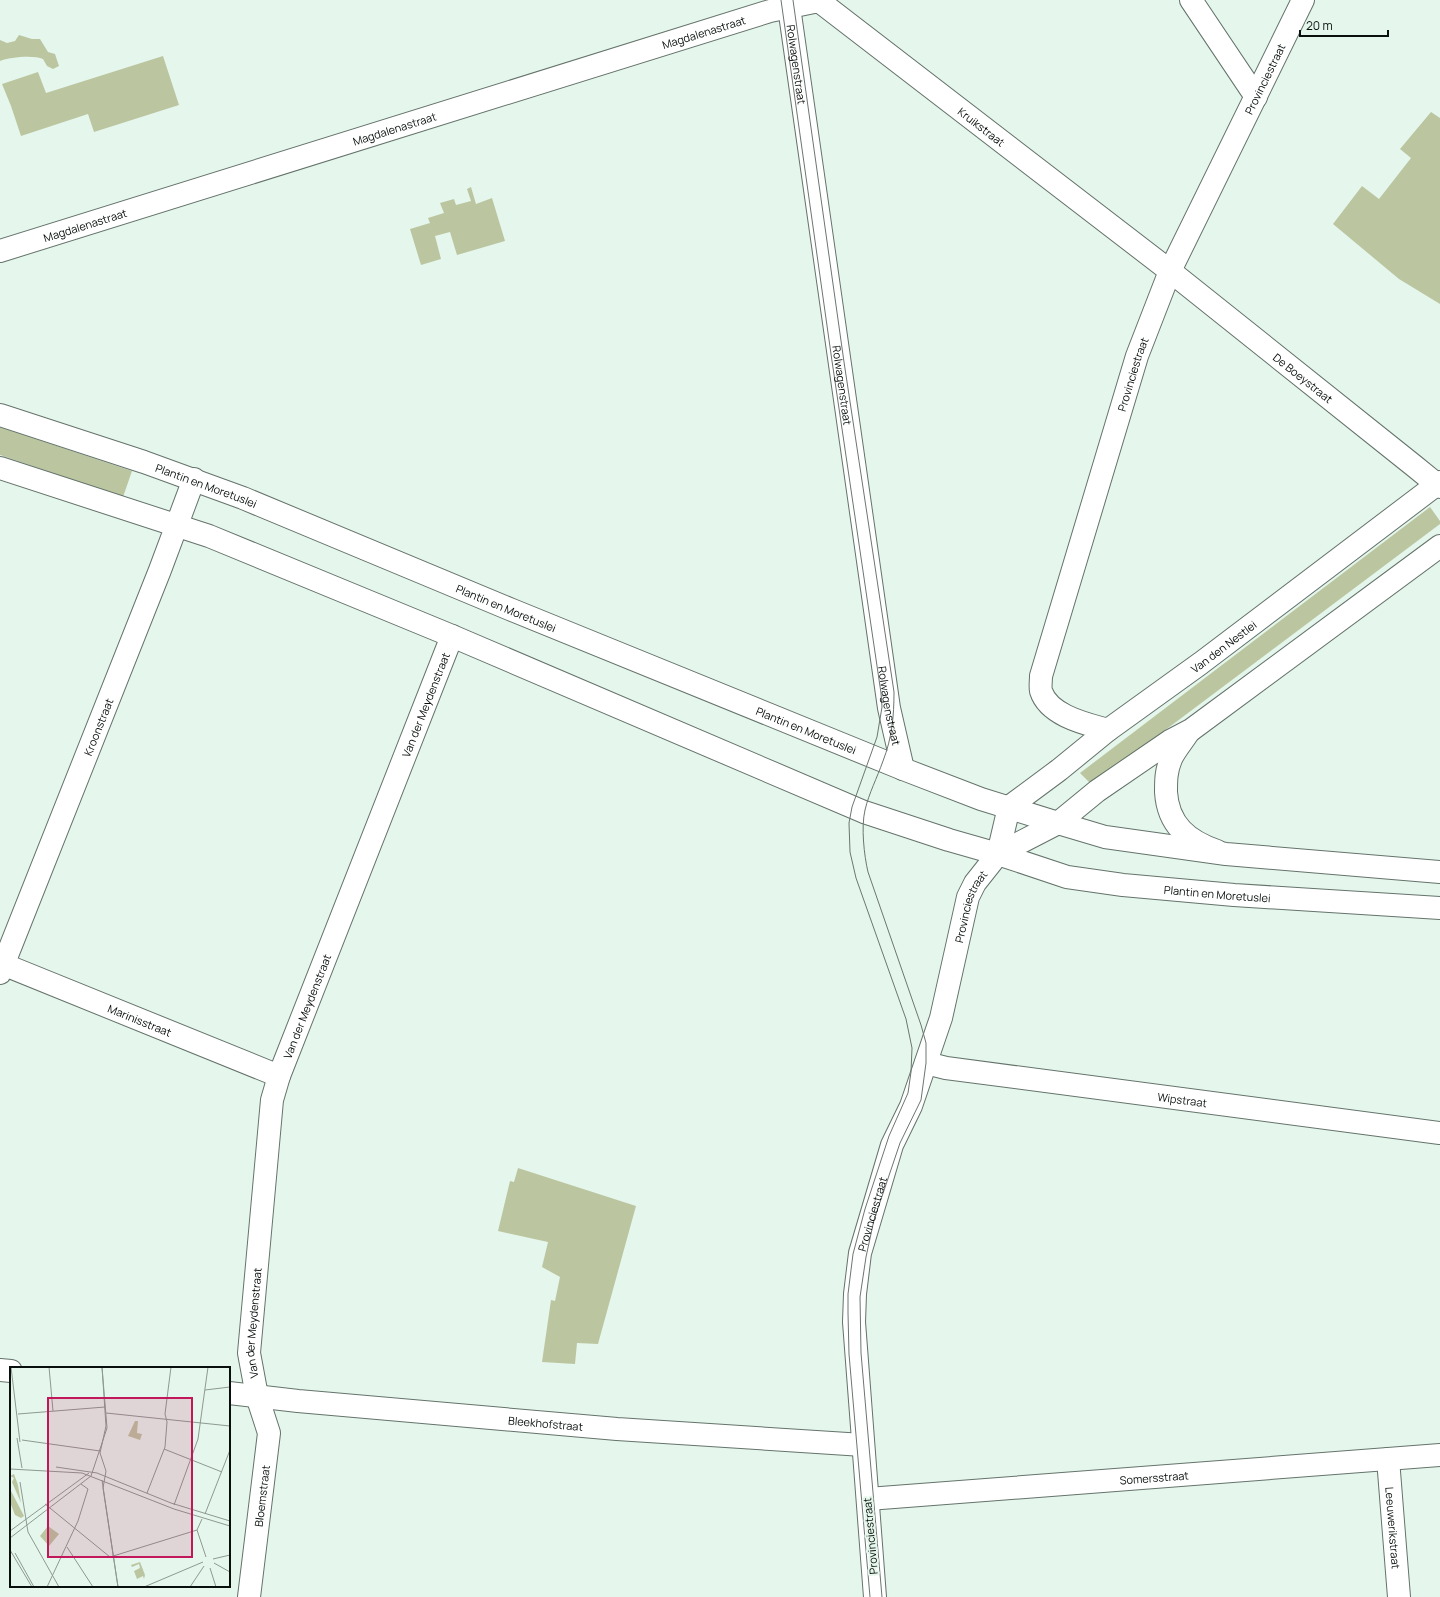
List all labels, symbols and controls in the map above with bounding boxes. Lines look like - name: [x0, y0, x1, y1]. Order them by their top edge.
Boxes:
- street label: Magdalenastraat: [660, 12, 747, 52]
- scale bar: [1300, 12, 1388, 38]
- text: 20 m: [1306, 17, 1333, 34]
- street label: Rolwagenstraat: [784, 24, 810, 105]
- street label: Provinciestraat: [1241, 41, 1288, 117]
- street label: Kruikstraat: [955, 103, 1008, 149]
- street label: Magdalenastraat: [351, 108, 438, 148]
- street label: Magdalenastraat: [41, 204, 129, 245]
- street label: Provinciestraat: [1113, 335, 1151, 413]
- street label: Rolwagenstraat: [830, 344, 856, 426]
- street label: De Boeystraat: [1271, 349, 1336, 406]
- street label: Plantin en Moretuslei: [154, 459, 259, 511]
- street label: Plantin en Moretuslei: [454, 580, 559, 635]
- street label: Van den Nestlei: [1187, 617, 1259, 676]
- street label: Van der Meydenstraat: [398, 650, 452, 759]
- street label: Rolwagenstraat: [876, 665, 905, 747]
- street label: Kroonstraat: [80, 696, 116, 758]
- street label: Plantin en Moretuslei: [754, 703, 859, 757]
- street label: Provinciestraat: [951, 867, 990, 944]
- street label: Plantin en Moretuslei: [1163, 881, 1271, 905]
- street label: Van der Meydenstraat: [279, 952, 334, 1061]
- street label: Marinisstraat: [106, 1000, 174, 1039]
- street label: Wipstraat: [1157, 1088, 1208, 1110]
- street label: Provinciestraat: [853, 1175, 890, 1253]
- street label: Van der Meydenstraat: [241, 1267, 264, 1379]
- inset map: [10, 1367, 230, 1587]
- street label: Bleekhofstraat: [507, 1412, 584, 1433]
- street label: Bloemstraat: [250, 1464, 273, 1527]
- street label: Somersstraat: [1119, 1467, 1189, 1487]
- street label: Leeuwerikstraat: [1383, 1486, 1404, 1569]
- street label: Provinciestraat: [859, 1497, 881, 1575]

